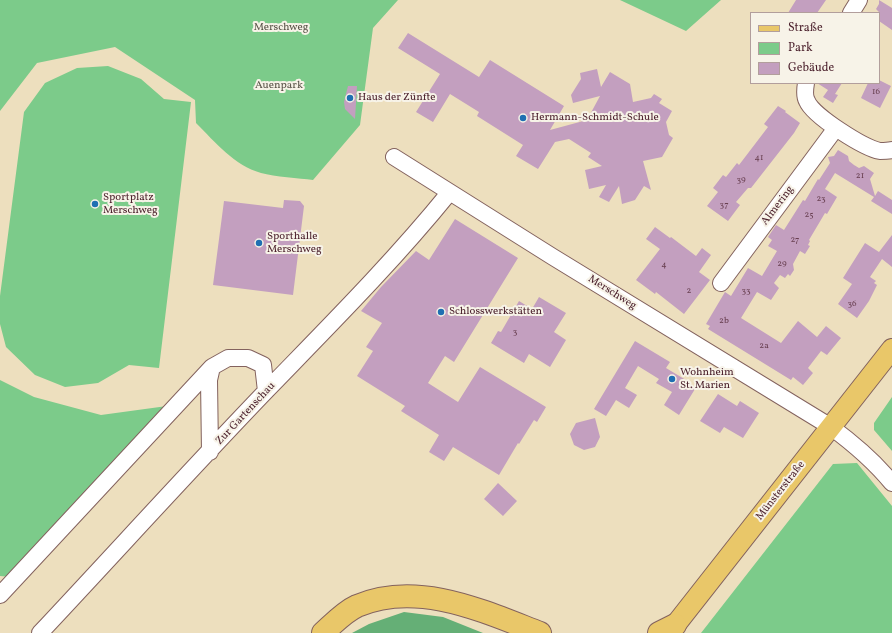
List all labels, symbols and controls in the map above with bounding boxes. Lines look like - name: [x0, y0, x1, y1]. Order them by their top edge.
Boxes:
- legend: [750, 12, 880, 84]
- text: Straße: [788, 20, 823, 36]
- park label: Merschweg: [254, 21, 308, 35]
- text: Park: [788, 40, 813, 56]
- text: Gebäude: [788, 60, 834, 76]
- park label: Auenpark: [255, 79, 303, 93]
- house number: 16: [872, 87, 880, 97]
- place label: Haus der Zünfte: [358, 91, 435, 105]
- marker: Haus der Zünfte: [345, 93, 355, 103]
- place label: Hermann-Schmidt-Schule: [531, 111, 659, 125]
- marker: Hermann-Schmidt-Schule: [518, 113, 528, 123]
- house number: 41: [755, 153, 763, 163]
- house number: 21: [856, 171, 864, 181]
- house number: 39: [736, 175, 746, 185]
- street label: Almering: [759, 184, 797, 228]
- place label: Sportplatz Merschweg: [103, 191, 158, 217]
- house number: 23: [816, 194, 826, 204]
- marker: Sportplatz Merschweg: [90, 199, 100, 209]
- house number: 37: [720, 200, 728, 210]
- house number: 25: [804, 210, 814, 220]
- place label: Sporthalle Merschweg: [267, 230, 322, 256]
- house number: 27: [791, 235, 799, 245]
- marker: Sporthalle Merschweg: [254, 238, 264, 248]
- house number: 29: [777, 259, 787, 269]
- house number: 4: [661, 260, 667, 270]
- street label: Merschweg: [585, 273, 639, 313]
- house number: 2: [687, 286, 691, 296]
- house number: 33: [741, 286, 751, 296]
- house number: 36: [847, 299, 857, 309]
- place label: Schlosswerkstätten: [449, 305, 542, 319]
- marker: Schlosswerkstätten: [436, 307, 446, 317]
- house number: 2b: [719, 316, 729, 326]
- house number: 3: [513, 327, 517, 337]
- house number: 2a: [759, 341, 769, 351]
- place label: Wohnheim St. Marien: [680, 366, 734, 392]
- marker: Wohnheim St. Marien: [667, 374, 677, 384]
- street label: Zur Gartenschau: [213, 380, 279, 448]
- street label: Münsterstraße: [754, 459, 808, 523]

